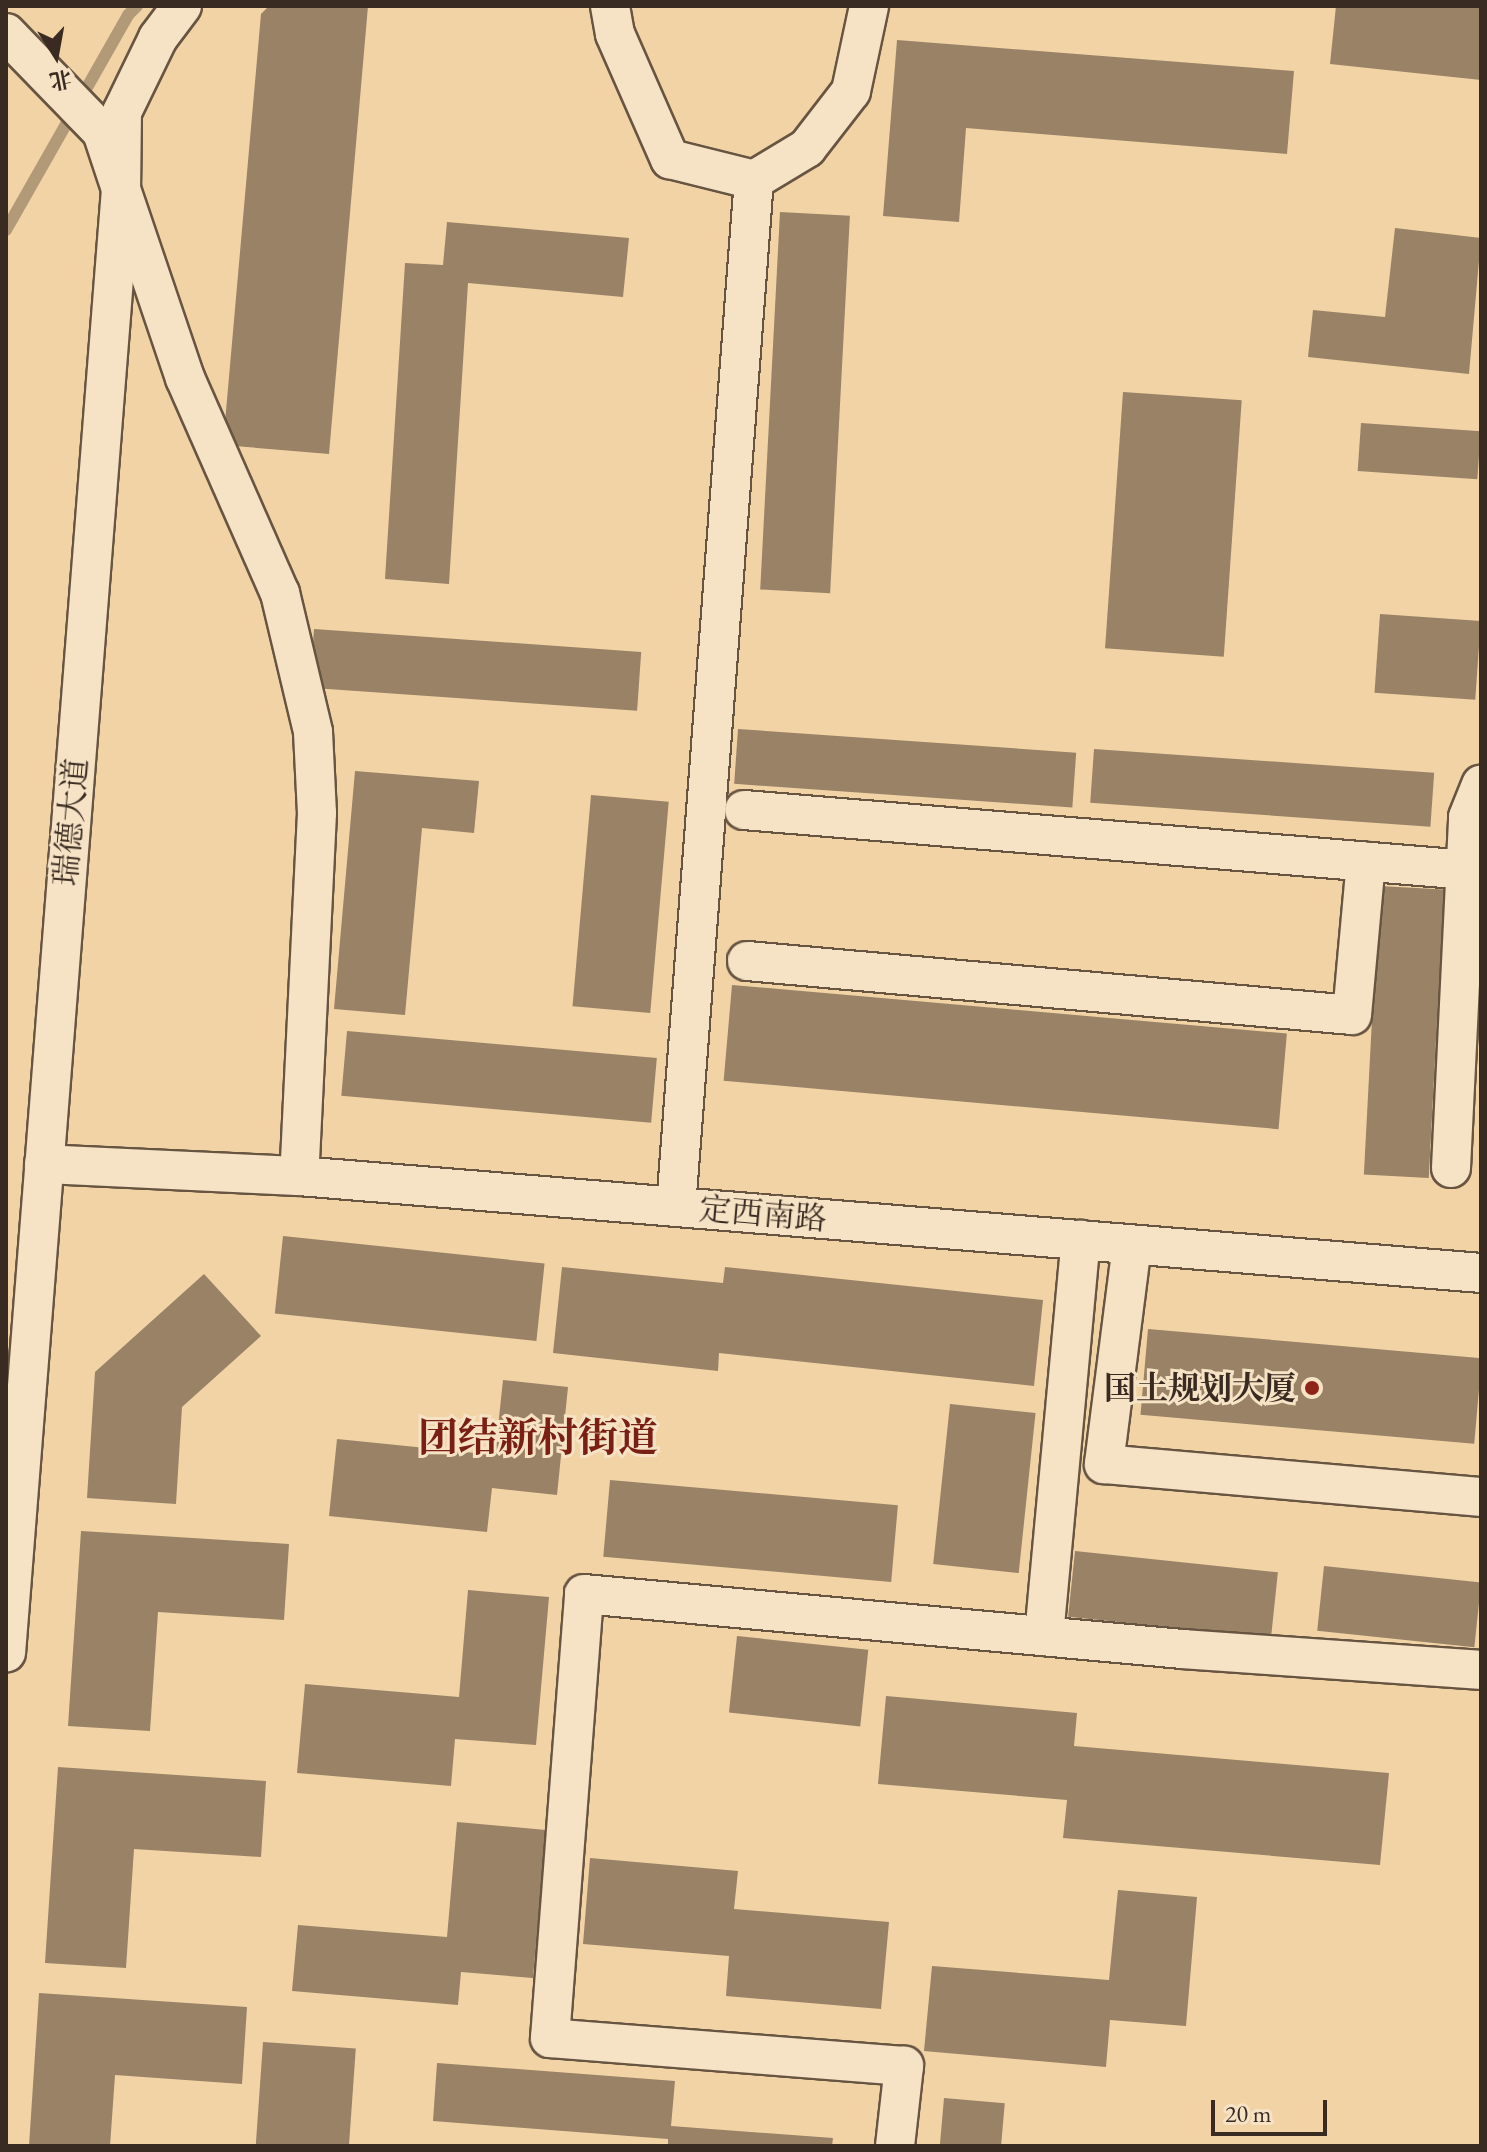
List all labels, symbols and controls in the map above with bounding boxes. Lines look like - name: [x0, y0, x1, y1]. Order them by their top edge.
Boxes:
- north arrow: [16, 16, 96, 96]
- text: 北: [47, 64, 74, 96]
- street label: 瑞德大道: [46, 757, 96, 887]
- street label: 定西南路: [698, 1189, 828, 1239]
- place label: 国土规划大厦: [1104, 1369, 1296, 1407]
- marker: 国土规划大厦: [1303, 1379, 1321, 1397]
- district label: 团结新村街道: [418, 1413, 658, 1461]
- scale bar: [1215, 2084, 1331, 2134]
- text: 20 m: [1225, 2098, 1272, 2129]

